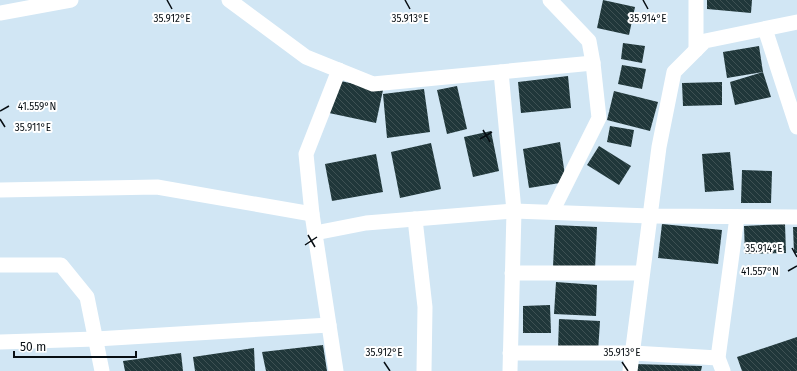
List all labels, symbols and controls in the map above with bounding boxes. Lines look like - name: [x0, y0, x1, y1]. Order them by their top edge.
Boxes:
- text: 35.912°E: [153, 13, 191, 25]
- text: 35.913°E: [391, 13, 429, 25]
- text: 35.914°E: [629, 13, 667, 25]
- text: 41.559°N: [18, 101, 56, 113]
- text: 35.911°E: [15, 122, 51, 134]
- text: 35.914°E: [745, 243, 783, 255]
- text: 41.557°N: [741, 266, 779, 278]
- scale bar: [14, 333, 136, 359]
- text: 50 m: [20, 340, 46, 354]
- text: 35.912°E: [365, 347, 403, 359]
- text: 35.913°E: [603, 347, 641, 359]

